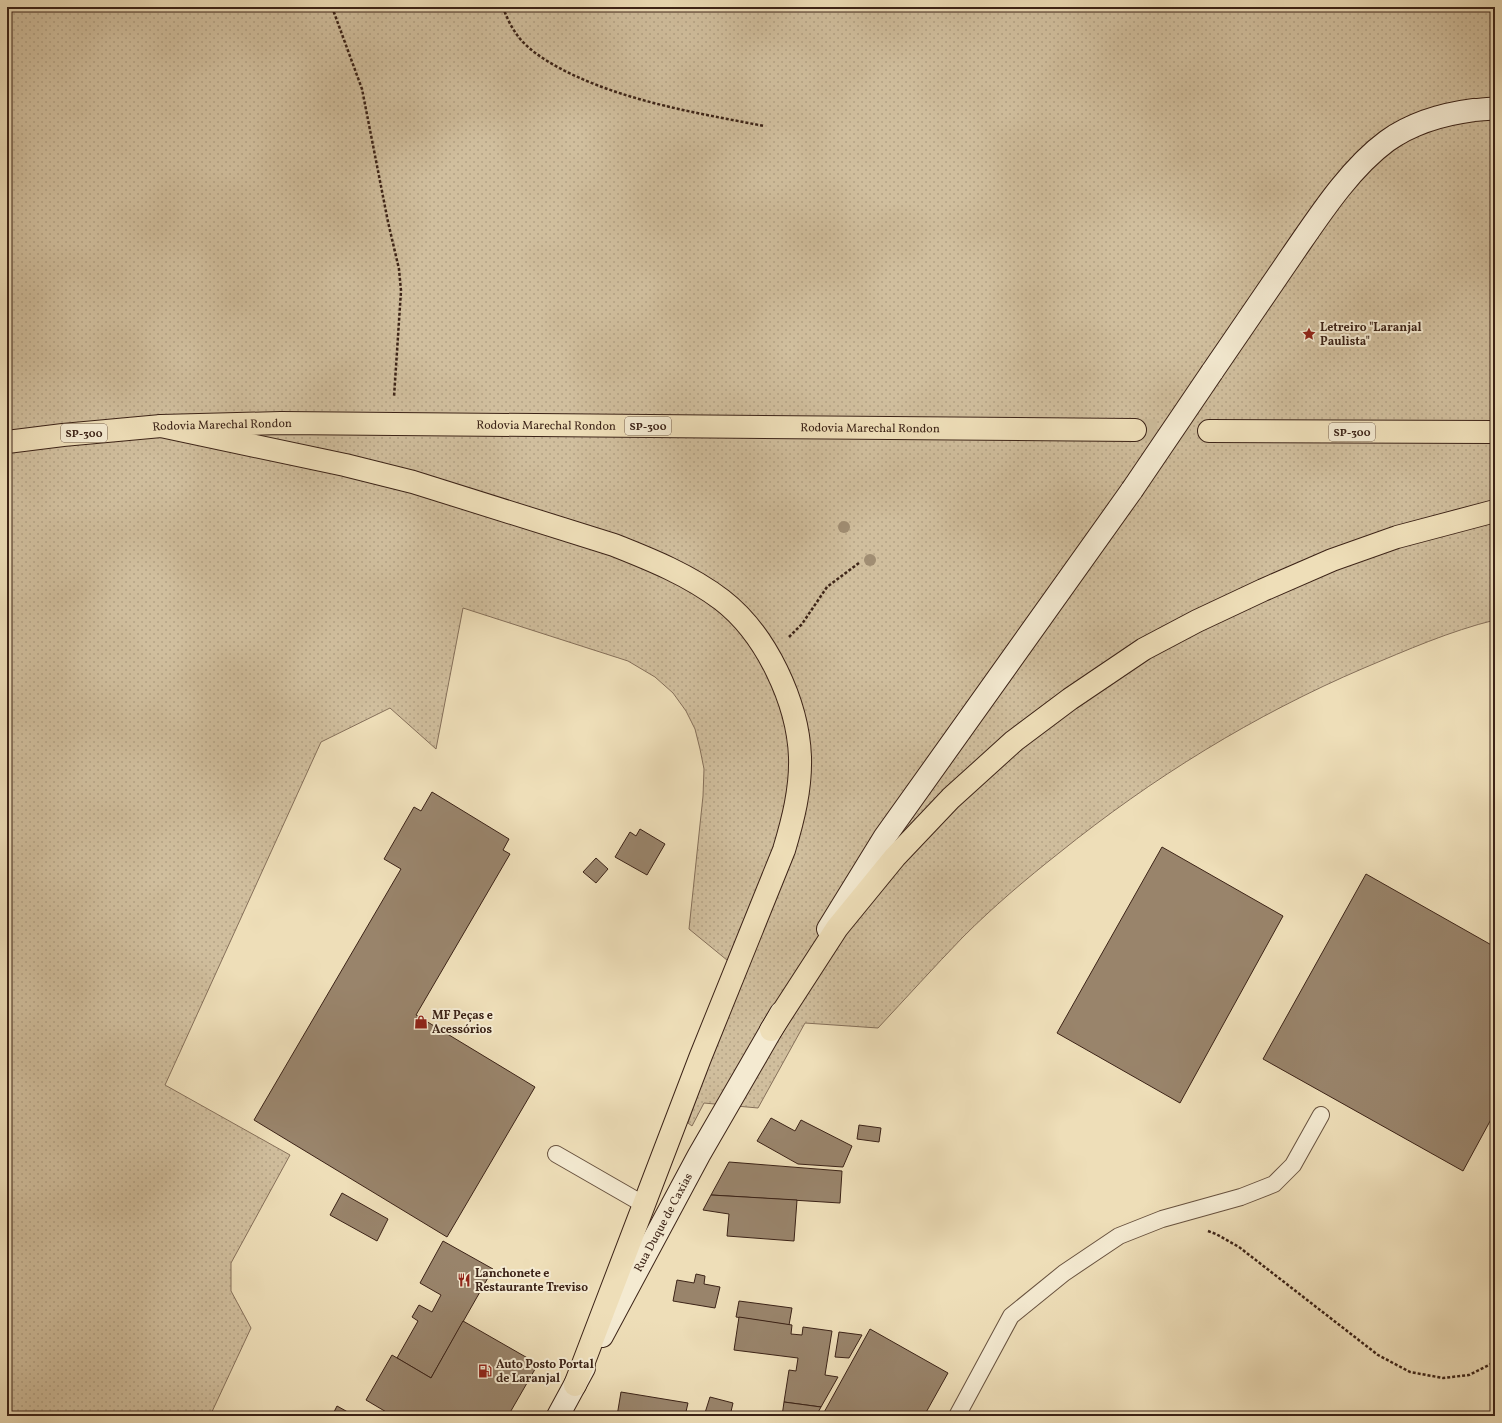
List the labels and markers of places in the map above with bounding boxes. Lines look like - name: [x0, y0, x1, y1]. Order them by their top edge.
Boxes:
- place label: Letreiro "Laranjal Paulista": [1320, 320, 1422, 350]
- place icon: Letreiro "Laranjal Paulista": [1301, 326, 1317, 342]
- place label: MF Peças e Acessórios: [432, 1008, 493, 1038]
- shop icon: MF Peças e Acessórios: [413, 1014, 429, 1030]
- place label: Lanchonete e Restaurante Treviso: [475, 1266, 588, 1296]
- restaurant icon: Lanchonete e Restaurante Treviso: [456, 1272, 472, 1288]
- place label: Auto Posto Portal de Laranjal: [496, 1357, 594, 1387]
- fuel station icon: Auto Posto Portal de Laranjal: [477, 1363, 493, 1379]

